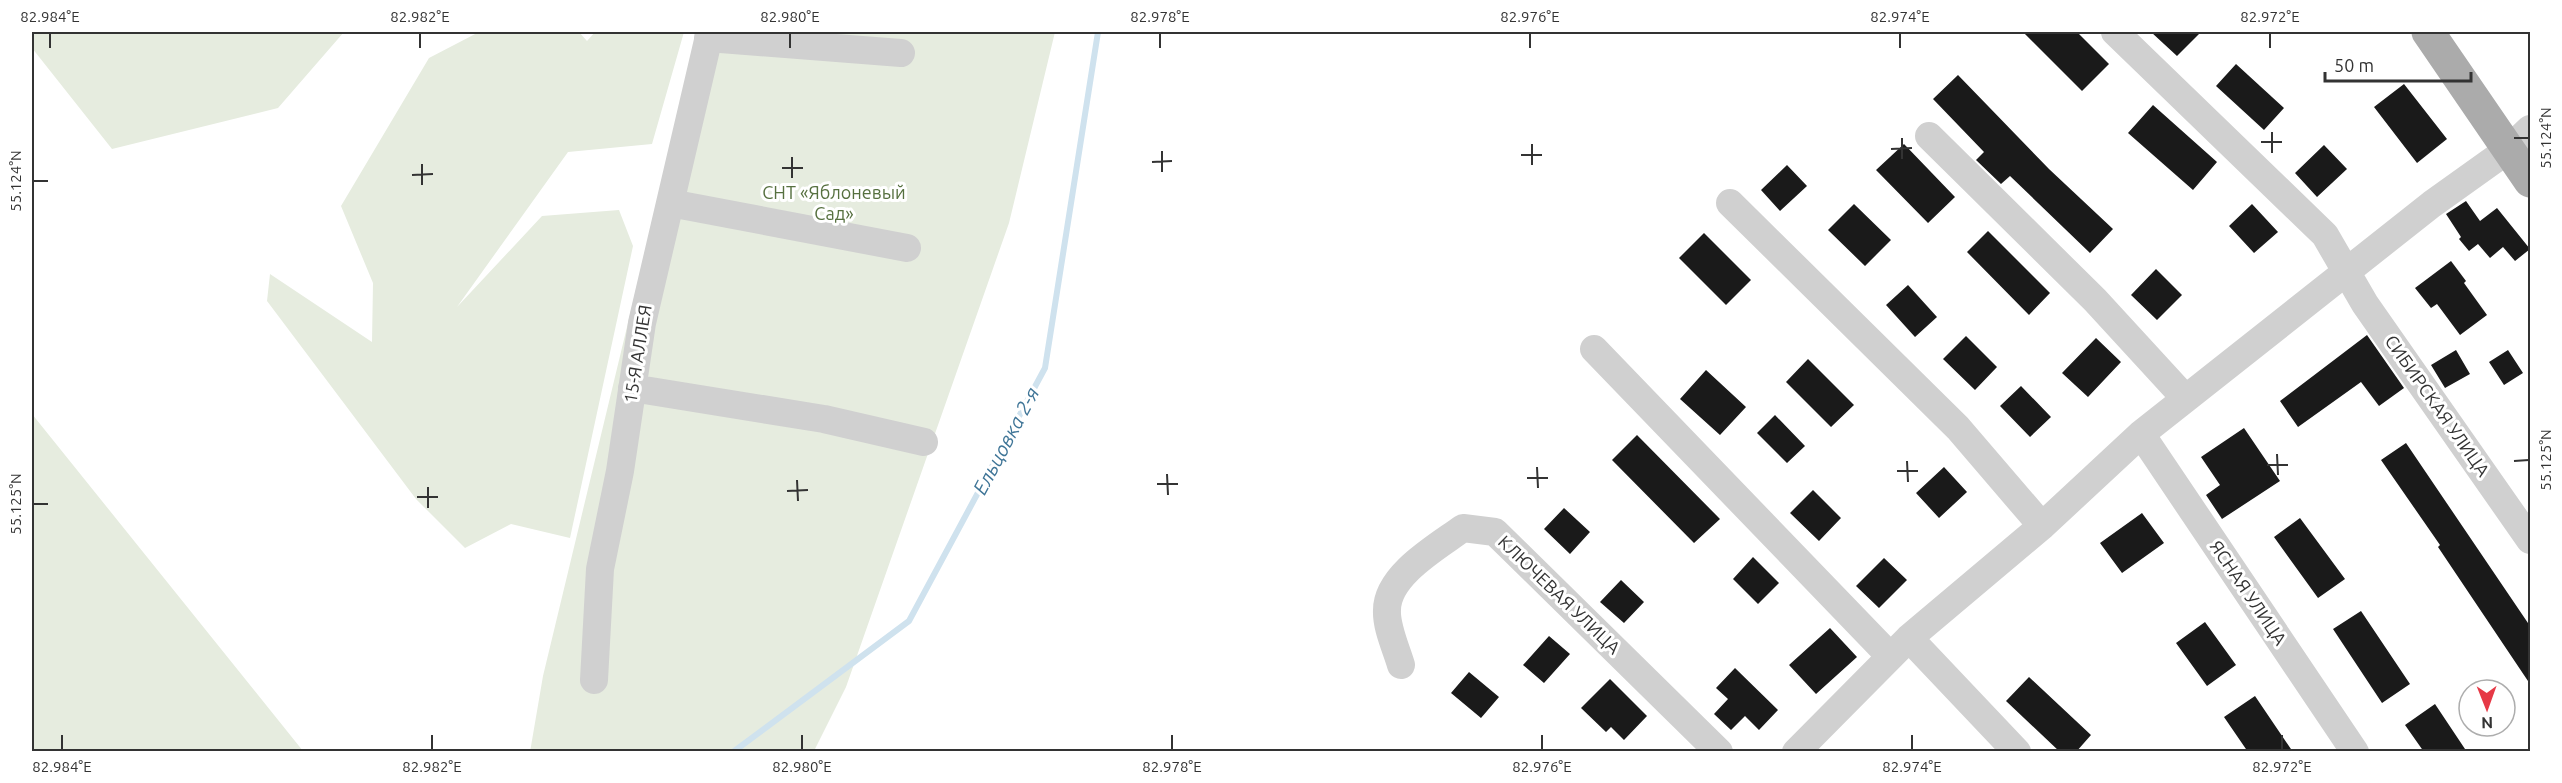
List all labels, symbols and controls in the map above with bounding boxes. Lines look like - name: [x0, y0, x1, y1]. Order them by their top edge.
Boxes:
- text: 82.984°E: [20, 8, 80, 25]
- text: 82.982°E: [390, 8, 450, 25]
- text: 82.980°E: [760, 8, 820, 25]
- text: 82.978°E: [1130, 8, 1190, 25]
- text: 82.976°E: [1500, 8, 1560, 25]
- text: 82.974°E: [1870, 8, 1930, 25]
- text: 82.972°E: [2240, 8, 2300, 25]
- scale bar: [2325, 45, 2470, 83]
- text: 50 m: [2334, 55, 2374, 75]
- text: 55.124°N: [2537, 107, 2554, 169]
- text: 55.124°N: [7, 150, 24, 212]
- park label: СНТ «Яблоневый Сад»: [762, 182, 906, 223]
- street label: 15-Я АЛЛЕЯ: [619, 303, 655, 404]
- street label: СИБИРСКАЯ УЛИЦА: [2382, 331, 2494, 480]
- water label: Ельцовка 2-я: [968, 383, 1043, 498]
- text: 55.125°N: [2537, 429, 2554, 491]
- text: 55.125°N: [7, 473, 24, 535]
- street label: КЛЮЧЕВАЯ УЛИЦА: [1495, 531, 1625, 658]
- street label: ЯСНАЯ УЛИЦА: [2207, 537, 2291, 649]
- north arrow: [2457, 678, 2517, 738]
- text: N: [2481, 714, 2493, 732]
- text: 82.984°E: [32, 758, 92, 775]
- text: 82.982°E: [402, 758, 462, 775]
- text: 82.980°E: [772, 758, 832, 775]
- text: 82.978°E: [1142, 758, 1202, 775]
- text: 82.976°E: [1512, 758, 1572, 775]
- text: 82.974°E: [1882, 758, 1942, 775]
- text: 82.972°E: [2252, 758, 2312, 775]

